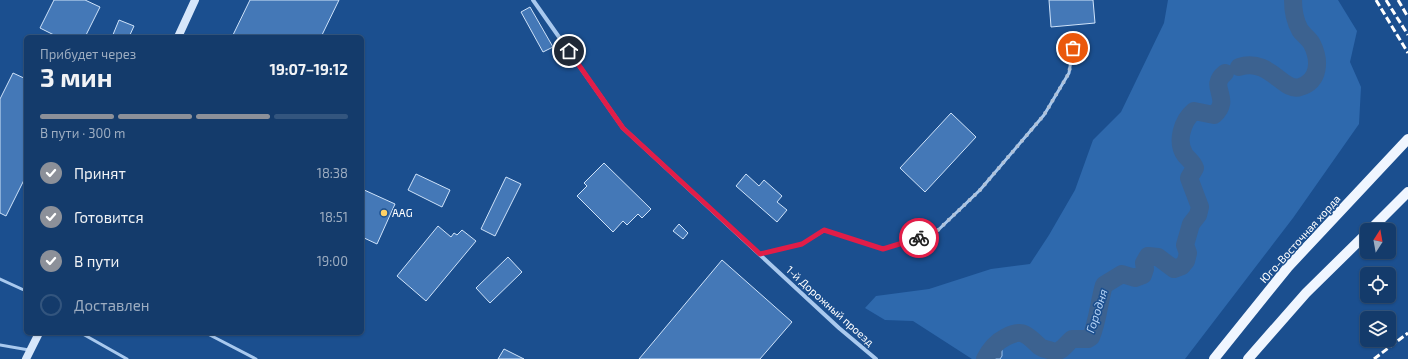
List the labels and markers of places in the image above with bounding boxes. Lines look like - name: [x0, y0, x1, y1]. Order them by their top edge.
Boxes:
- pin: [1056, 31, 1090, 65]
- pin: [552, 34, 586, 68]
- place label: AAG: [392, 206, 413, 219]
- marker: AAG: [379, 208, 389, 218]

